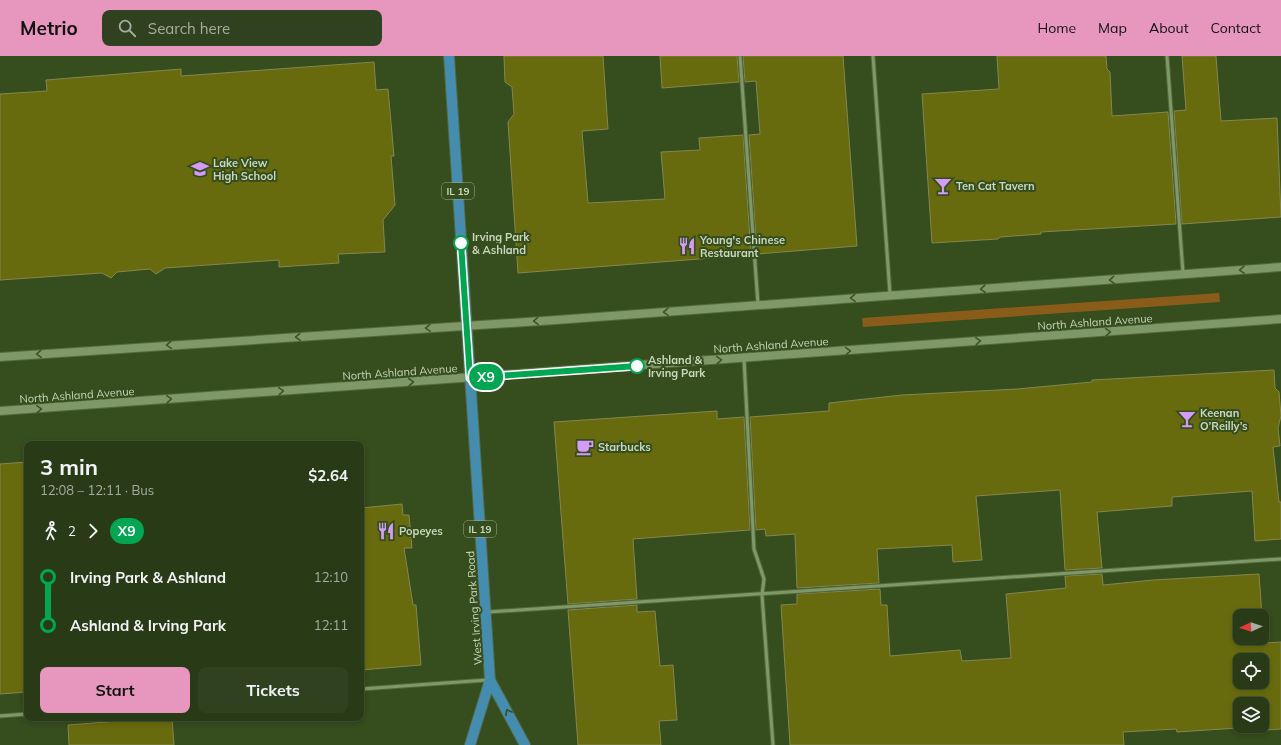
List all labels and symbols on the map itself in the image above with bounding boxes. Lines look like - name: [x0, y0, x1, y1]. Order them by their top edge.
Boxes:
- place label: Lake View High School: [213, 156, 276, 183]
- school or university icon: Lake View High School: [190, 159, 210, 179]
- bar icon: Ten Cat Tavern: [933, 176, 953, 196]
- place label: Ten Cat Tavern: [956, 179, 1035, 193]
- road number: IL 19: [442, 183, 474, 199]
- place label: Irving Park & Ashland: [472, 230, 530, 257]
- place label: Young's Chinese Restaurant: [699, 233, 785, 260]
- marker: Irving Park & Ashland: [453, 235, 469, 251]
- restaurant icon: Young's Chinese Restaurant: [677, 236, 697, 256]
- one-way arrow: [1239, 266, 1245, 275]
- one-way arrow: [1109, 275, 1115, 284]
- one-way arrow: [980, 285, 986, 294]
- one-way arrow: [850, 294, 856, 303]
- one-way arrow: [663, 307, 669, 316]
- street label: North Ashland Avenue: [1037, 311, 1153, 333]
- one-way arrow: [533, 317, 539, 326]
- one-way arrow: [425, 324, 431, 333]
- one-way arrow: [1104, 327, 1111, 336]
- one-way arrow: [295, 332, 301, 341]
- street label: North Ashland Avenue: [713, 334, 829, 356]
- one-way arrow: [975, 337, 981, 346]
- one-way arrow: [166, 341, 172, 350]
- one-way arrow: [845, 346, 851, 355]
- one-way arrow: [36, 350, 42, 359]
- place label: Ashland & Irving Park: [648, 353, 706, 380]
- one-way arrow: [716, 356, 722, 365]
- marker: Ashland & Irving Park: [629, 358, 645, 374]
- street label: North Ashland Avenue: [342, 361, 458, 383]
- line badge: X9: [468, 364, 504, 390]
- one-way arrow: [408, 378, 414, 387]
- street label: North Ashland Avenue: [19, 384, 135, 406]
- one-way arrow: [278, 387, 284, 396]
- one-way arrow: [166, 395, 172, 404]
- one-way arrow: [36, 404, 42, 413]
- place label: Keenan O’Reilly’s: [1200, 406, 1248, 433]
- bar icon: Keenan O’Reilly’s: [1177, 409, 1197, 429]
- cafe icon: Starbucks: [575, 437, 595, 457]
- place label: Starbucks: [598, 440, 651, 454]
- restaurant icon: Popeyes: [376, 521, 396, 541]
- road number: IL 19: [464, 521, 496, 537]
- place label: Popeyes: [399, 524, 443, 538]
- street label: West Irving Park Road: [463, 551, 485, 665]
- north arrow: [1233, 609, 1269, 645]
- one-way arrow: [506, 709, 513, 717]

